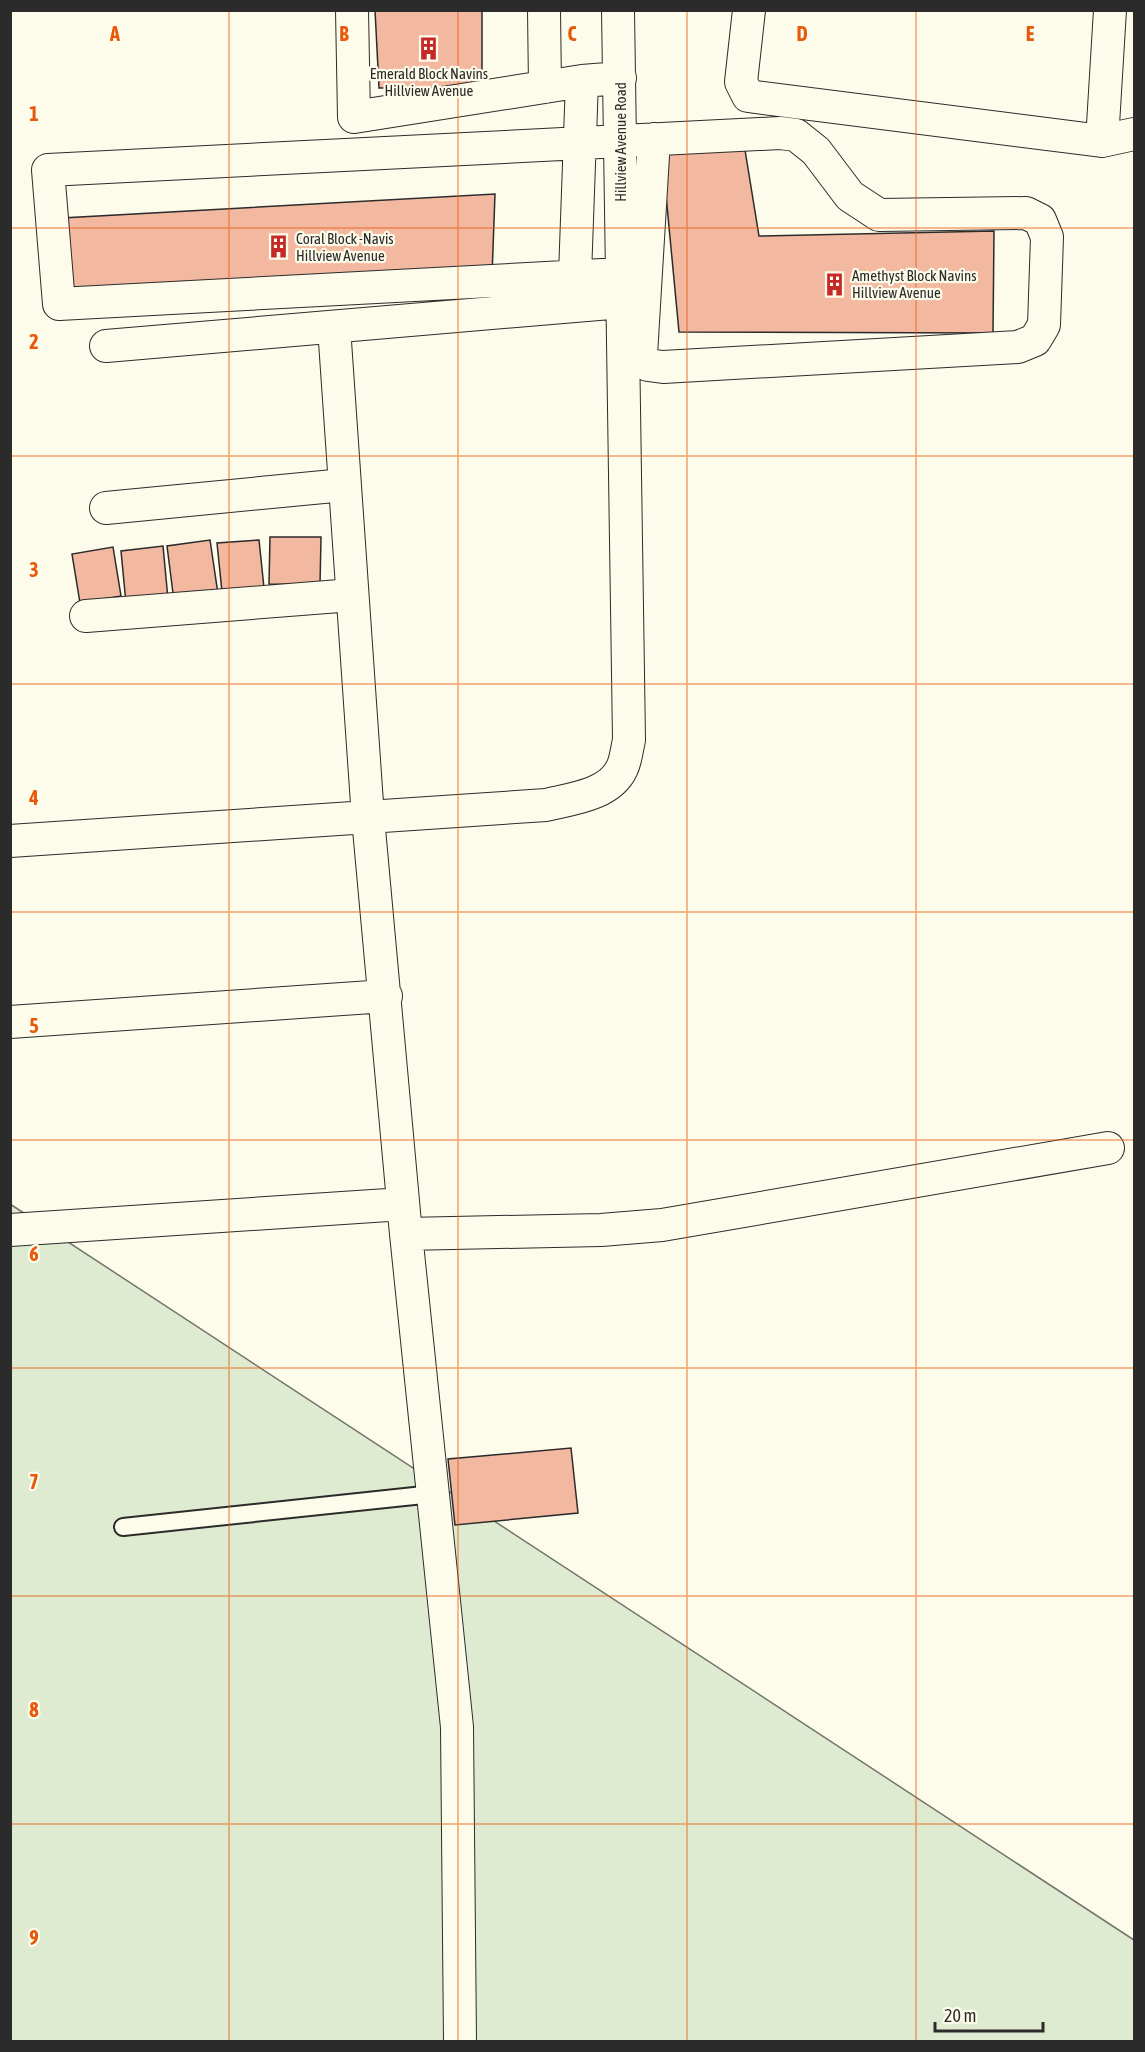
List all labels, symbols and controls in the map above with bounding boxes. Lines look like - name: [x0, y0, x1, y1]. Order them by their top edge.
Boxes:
- text: A: [109, 22, 120, 45]
- text: B: [339, 22, 349, 45]
- text: C: [568, 22, 577, 45]
- text: D: [796, 22, 808, 45]
- text: E: [1026, 22, 1035, 45]
- building icon: Emerald Block Navins Hillview Avenue: [416, 36, 442, 62]
- place label: Emerald Block Navins Hillview Avenue: [370, 65, 488, 99]
- street label: Hillview Avenue Road: [612, 82, 629, 202]
- text: 1: [29, 102, 39, 125]
- place label: Coral Block -Navis Hillview Avenue: [296, 230, 394, 264]
- building icon: Coral Block -Navis Hillview Avenue: [265, 234, 291, 260]
- place label: Amethyst Block Navins Hillview Avenue: [852, 267, 977, 301]
- building icon: Amethyst Block Navins Hillview Avenue: [821, 271, 847, 297]
- text: 2: [29, 330, 39, 353]
- text: 3: [29, 558, 39, 581]
- text: 4: [28, 786, 39, 809]
- text: 5: [29, 1014, 39, 1037]
- text: 6: [29, 1242, 39, 1265]
- text: 7: [29, 1470, 39, 1493]
- text: 8: [29, 1698, 39, 1721]
- text: 9: [29, 1926, 39, 1949]
- scale bar: [935, 1995, 1043, 2033]
- text: 20 m: [944, 2005, 976, 2026]

